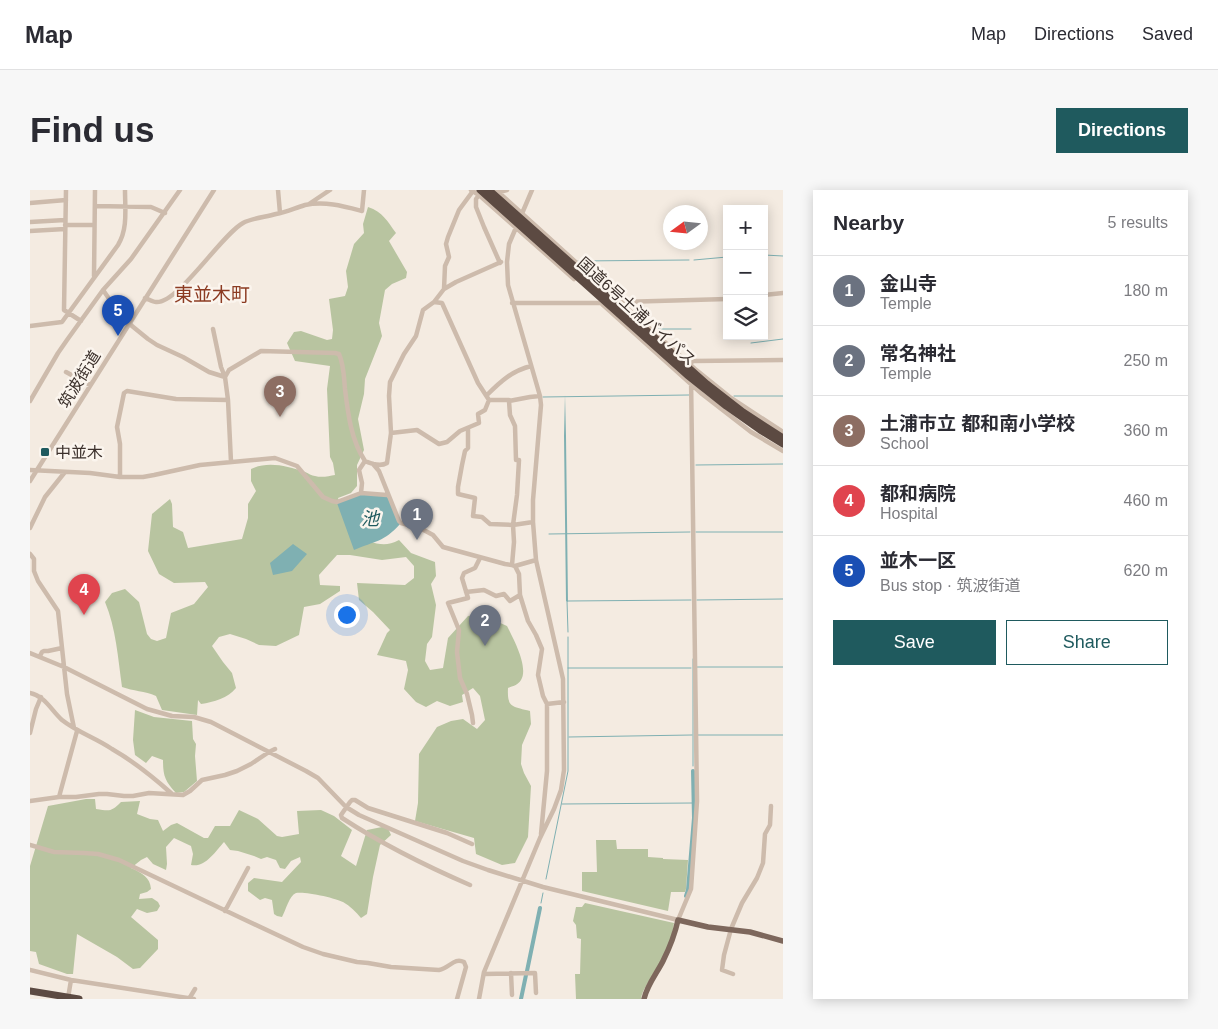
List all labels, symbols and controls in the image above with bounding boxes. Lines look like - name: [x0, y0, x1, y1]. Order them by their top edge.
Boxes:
- text: Map: [25, 21, 73, 48]
- text: Map: [971, 24, 1006, 44]
- text: Directions: [1034, 24, 1114, 44]
- text: Saved: [1142, 24, 1193, 44]
- button: Directions: [1056, 108, 1188, 153]
- text: Find us: [30, 110, 154, 149]
- north arrow: [663, 205, 708, 250]
- map controls: [723, 205, 768, 340]
- button: +: [723, 205, 768, 250]
- text: Nearby: [833, 211, 904, 234]
- text: 5 results: [1108, 214, 1168, 231]
- button: −: [723, 250, 768, 295]
- street label: 国道6号土浦バイパス: [574, 254, 699, 369]
- text: 金山寺: [880, 273, 937, 294]
- text: 1: [845, 282, 853, 299]
- text: 180 m: [1124, 282, 1168, 299]
- district label: 東並木町: [174, 284, 250, 305]
- pin: 5: [102, 295, 134, 336]
- button: layers: [723, 295, 768, 340]
- text: Temple: [880, 295, 932, 312]
- text: 常名神社: [880, 343, 956, 364]
- street label: 筑波街道: [55, 348, 104, 411]
- text: 2: [845, 352, 853, 369]
- text: 250 m: [1124, 352, 1168, 369]
- text: Temple: [880, 365, 932, 382]
- pin: 3: [264, 376, 296, 417]
- text: 土浦市立 都和南小学校: [880, 413, 1075, 434]
- text: 3: [845, 422, 853, 439]
- text: 360 m: [1124, 422, 1168, 439]
- text: School: [880, 435, 929, 452]
- place label: 中並木: [55, 444, 103, 461]
- marker: 中並木: [39, 446, 51, 458]
- text: 都和病院: [880, 483, 956, 504]
- text: 4: [845, 492, 853, 509]
- text: 460 m: [1124, 492, 1168, 509]
- pin: 1: [401, 499, 433, 540]
- text: Hospital: [880, 505, 938, 522]
- water label: 池: [361, 509, 381, 529]
- text: 並木一区: [880, 550, 956, 571]
- text: 5: [845, 562, 853, 579]
- text: 620 m: [1124, 562, 1168, 579]
- pin: 4: [68, 574, 100, 615]
- text: Bus stop · 筑波街道: [880, 577, 1020, 594]
- your location: [334, 602, 360, 628]
- pin: 2: [469, 605, 501, 646]
- button: Save: [833, 620, 996, 665]
- button: Share: [1006, 620, 1168, 665]

